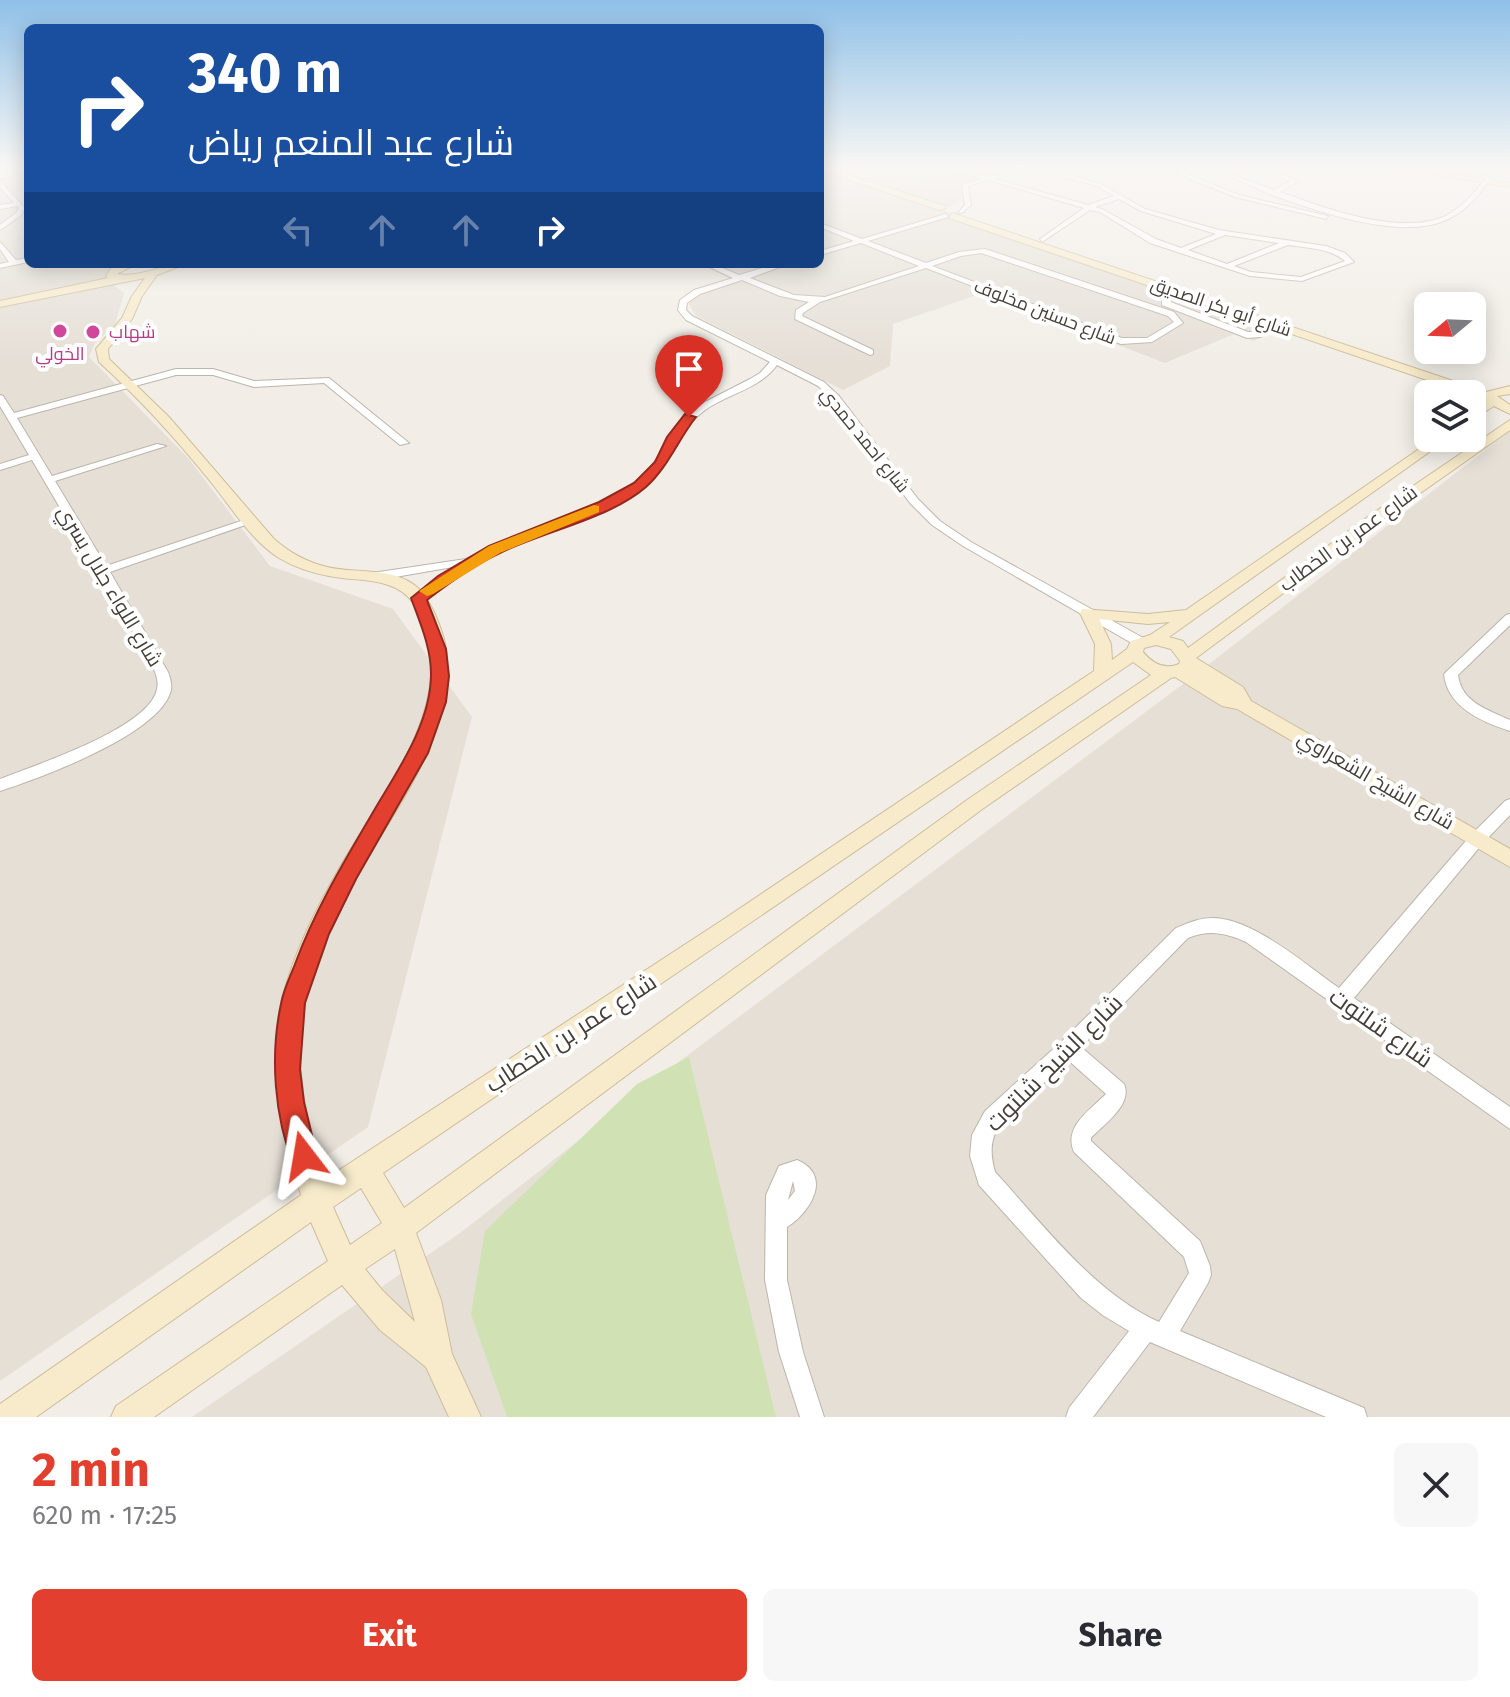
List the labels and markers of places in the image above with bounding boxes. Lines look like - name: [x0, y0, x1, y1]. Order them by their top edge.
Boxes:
- place label: شهاب: [109, 321, 155, 343]
- marker: الخولي: [51, 322, 69, 340]
- marker: شهاب: [84, 323, 102, 341]
- pin: [655, 335, 723, 417]
- place label: الخولي: [35, 343, 85, 368]

